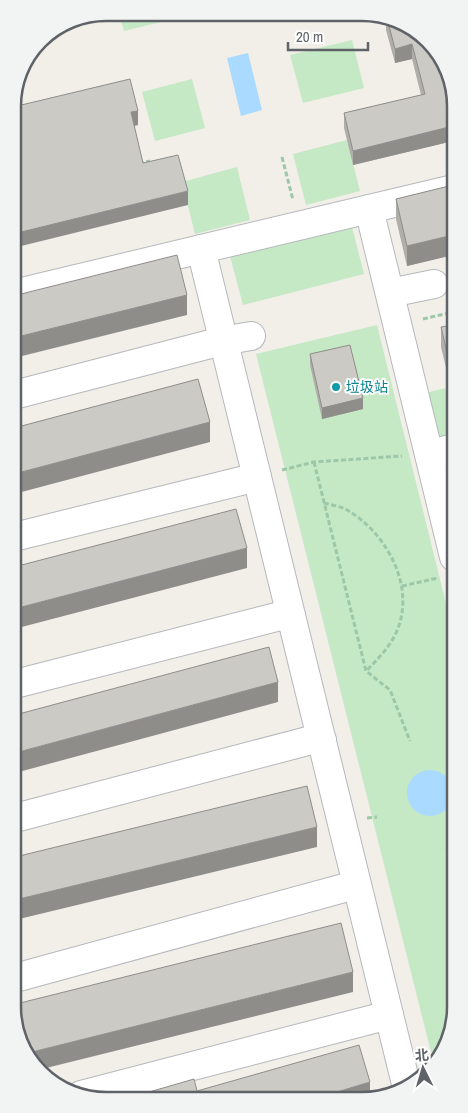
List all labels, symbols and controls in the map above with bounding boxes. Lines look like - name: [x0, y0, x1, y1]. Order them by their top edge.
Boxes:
- scale bar: [288, 20, 368, 52]
- text: 20 m: [296, 26, 323, 47]
- place label: 垃圾站: [346, 378, 388, 396]
- marker: 垃圾站: [330, 381, 342, 393]
- north arrow: [398, 1043, 448, 1093]
- text: 北: [414, 1045, 430, 1065]

